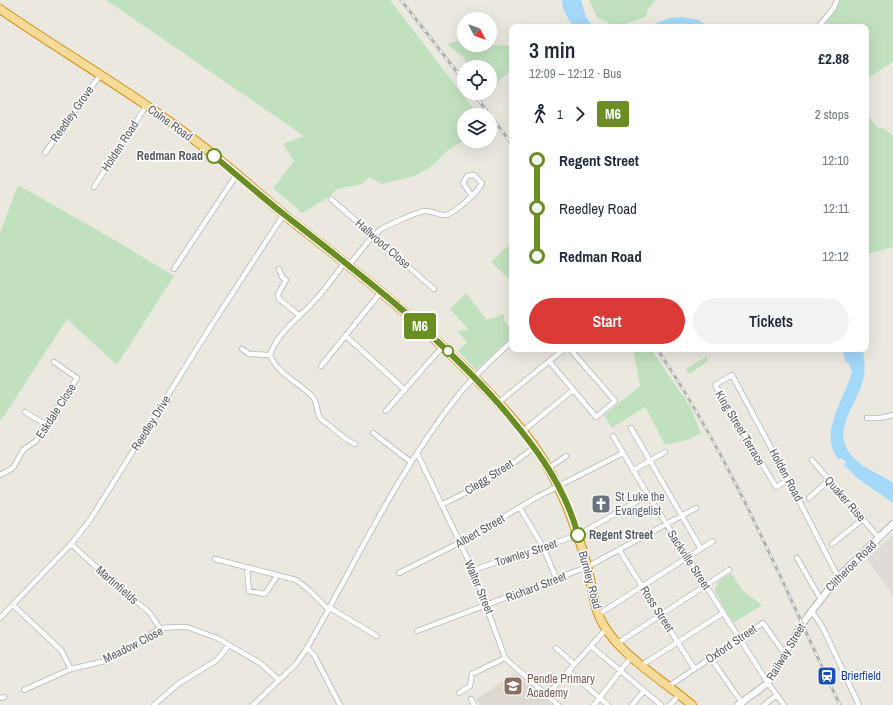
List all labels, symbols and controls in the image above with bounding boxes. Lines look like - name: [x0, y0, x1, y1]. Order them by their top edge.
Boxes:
- north arrow: [457, 12, 497, 52]
- map controls: [457, 12, 497, 148]
- text: 3 min: [529, 35, 575, 65]
- text: £2.88: [818, 48, 849, 69]
- button: locate: [457, 60, 497, 100]
- text: 12:09 – 12:12 · Bus: [529, 65, 621, 82]
- street label: Reedley Grove: [47, 83, 97, 145]
- street label: Colne Road: [144, 101, 196, 145]
- icon: walk: [529, 103, 551, 125]
- icon: forward: [569, 103, 591, 125]
- text: M6: [605, 105, 621, 123]
- text: 1: [557, 106, 563, 123]
- text: 2 stops: [815, 106, 849, 123]
- button: layers: [457, 108, 497, 148]
- street label: Holden Road: [98, 118, 142, 174]
- place label: Redman Road: [137, 148, 203, 164]
- marker: Redman Road: [206, 148, 222, 164]
- text: Regent Street: [559, 150, 639, 171]
- text: 12:10: [822, 152, 849, 169]
- text: Reedley Road: [559, 198, 637, 219]
- text: 12:11: [823, 200, 849, 217]
- street label: Hallwood Close: [352, 216, 414, 272]
- text: Redman Road: [559, 246, 642, 267]
- text: 12:12: [822, 248, 849, 265]
- button: Start: [529, 298, 685, 344]
- button: Tickets: [693, 298, 849, 344]
- line badge: M6: [402, 313, 438, 339]
- text: M6: [412, 317, 428, 335]
- unlabelled marker: [442, 345, 454, 357]
- street label: Eskdale Close: [32, 380, 80, 442]
- street label: King Street Terrace: [711, 388, 769, 468]
- street label: Reedley Drive: [128, 392, 174, 454]
- street label: Holden Road: [765, 446, 807, 504]
- street label: Clegg Street: [462, 456, 517, 498]
- street label: Quaker Rise: [821, 473, 869, 525]
- place label: St Luke the Evangelist: [615, 489, 665, 519]
- church icon: St Luke the Evangelist: [590, 493, 612, 515]
- street label: Albert Street: [451, 510, 508, 552]
- marker: Regent Street: [570, 527, 586, 543]
- place label: Regent Street: [589, 527, 654, 543]
- street label: Sackville Street: [664, 527, 714, 593]
- street label: Townley Street: [493, 535, 559, 571]
- street label: Clitheroe Road: [822, 537, 880, 595]
- street label: Burnley Road: [575, 549, 605, 611]
- street label: Walter Street: [460, 558, 498, 617]
- street label: Martinfields: [92, 562, 142, 608]
- street label: Richard Street: [504, 568, 569, 606]
- street label: Ross Street: [636, 583, 678, 635]
- street label: Railway Street: [763, 620, 809, 684]
- street label: Oxford Street: [702, 621, 760, 667]
- street label: Meadow Close: [100, 623, 166, 667]
- station icon: Brierfield: [816, 665, 838, 687]
- place label: Brierfield: [841, 668, 881, 684]
- place label: Pendle Primary Academy: [526, 671, 595, 701]
- school or university icon: Pendle Primary Academy: [502, 675, 524, 697]

